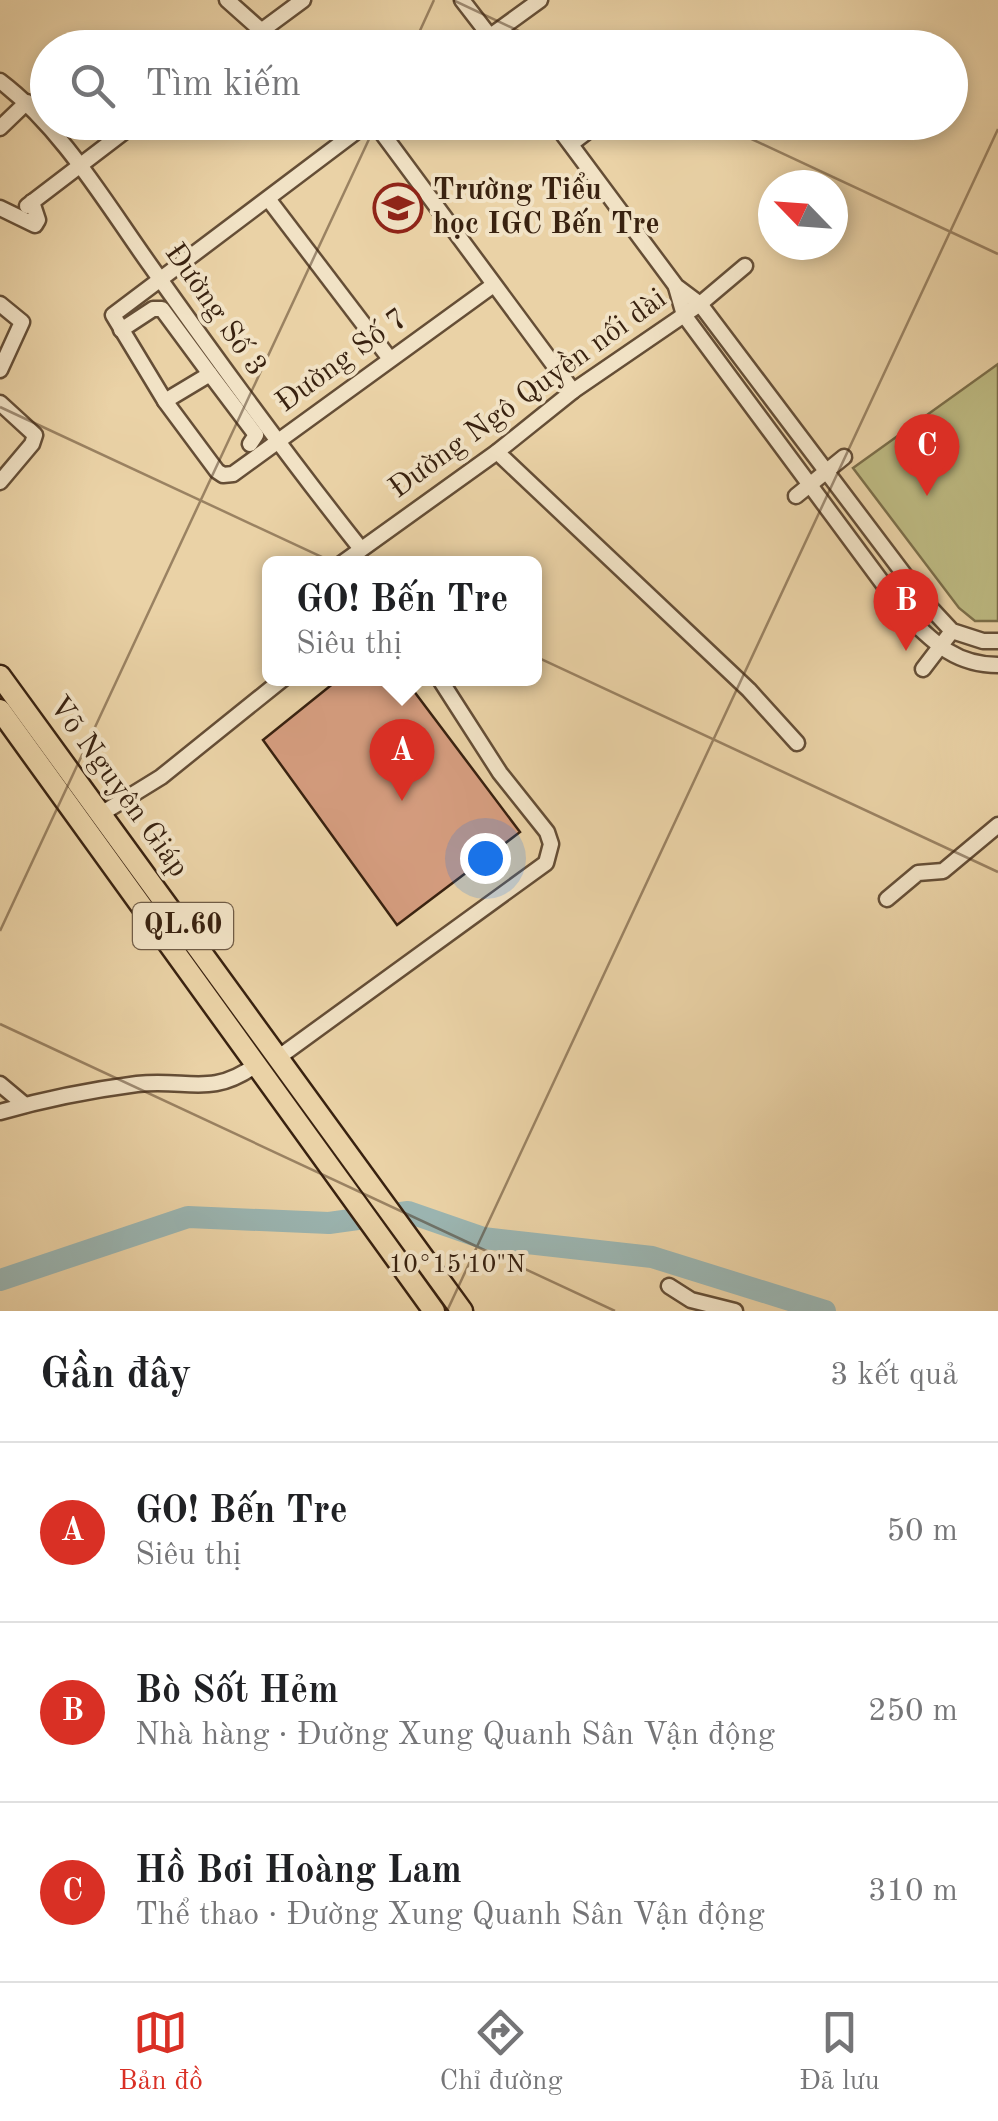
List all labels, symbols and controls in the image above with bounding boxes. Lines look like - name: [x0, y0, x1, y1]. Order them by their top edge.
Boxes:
- search box: [30, 30, 968, 140]
- icon: search: [65, 58, 120, 113]
- text: Tìm kiếm: [145, 66, 301, 104]
- north arrow: [758, 170, 848, 260]
- place label: Trường Tiểu học IGC Bến Tre: [433, 172, 660, 240]
- school or university icon: Trường Tiểu học IGC Bến Tre: [372, 182, 424, 234]
- street label: Đường Số 3: [159, 238, 272, 382]
- street label: Đường Ngô Quyền nối dài: [382, 281, 672, 504]
- street label: Đường Số 7: [270, 303, 413, 418]
- pin: C: [894, 414, 960, 496]
- popup: [262, 556, 542, 686]
- pin: B: [874, 568, 938, 651]
- text: GO! Bến Tre: [296, 582, 508, 620]
- text: Siêu thị: [296, 629, 402, 661]
- street label: Võ Nguyên Giáp: [42, 691, 194, 883]
- pin: A: [370, 718, 434, 801]
- your location: [460, 833, 511, 884]
- road number: QL.60: [133, 903, 233, 949]
- text: 10°15'10"N: [389, 1253, 525, 1278]
- text: Gần đây: [40, 1355, 191, 1397]
- text: 3 kết quả: [830, 1360, 958, 1392]
- text: GO! Bến Tre: [135, 1493, 348, 1531]
- text: A: [60, 1516, 85, 1548]
- text: 50 m: [887, 1516, 958, 1548]
- text: Siêu thị: [135, 1540, 242, 1572]
- text: Bò Sốt Hẻm: [135, 1673, 339, 1711]
- text: B: [61, 1696, 84, 1728]
- text: 250 m: [868, 1696, 958, 1728]
- text: Nhà hàng · Đường Xung Quanh Sân Vận động: [135, 1720, 775, 1752]
- text: Hồ Bơi Hoàng Lam: [135, 1853, 462, 1891]
- text: C: [62, 1876, 83, 1908]
- text: 310 m: [868, 1876, 958, 1908]
- text: Thể thao · Đường Xung Quanh Sân Vận động: [135, 1900, 765, 1932]
- tab: Bản đồ: [118, 2005, 203, 2100]
- tab: Chỉ đường: [439, 2005, 563, 2100]
- tab: Đã lưu: [799, 2005, 880, 2100]

